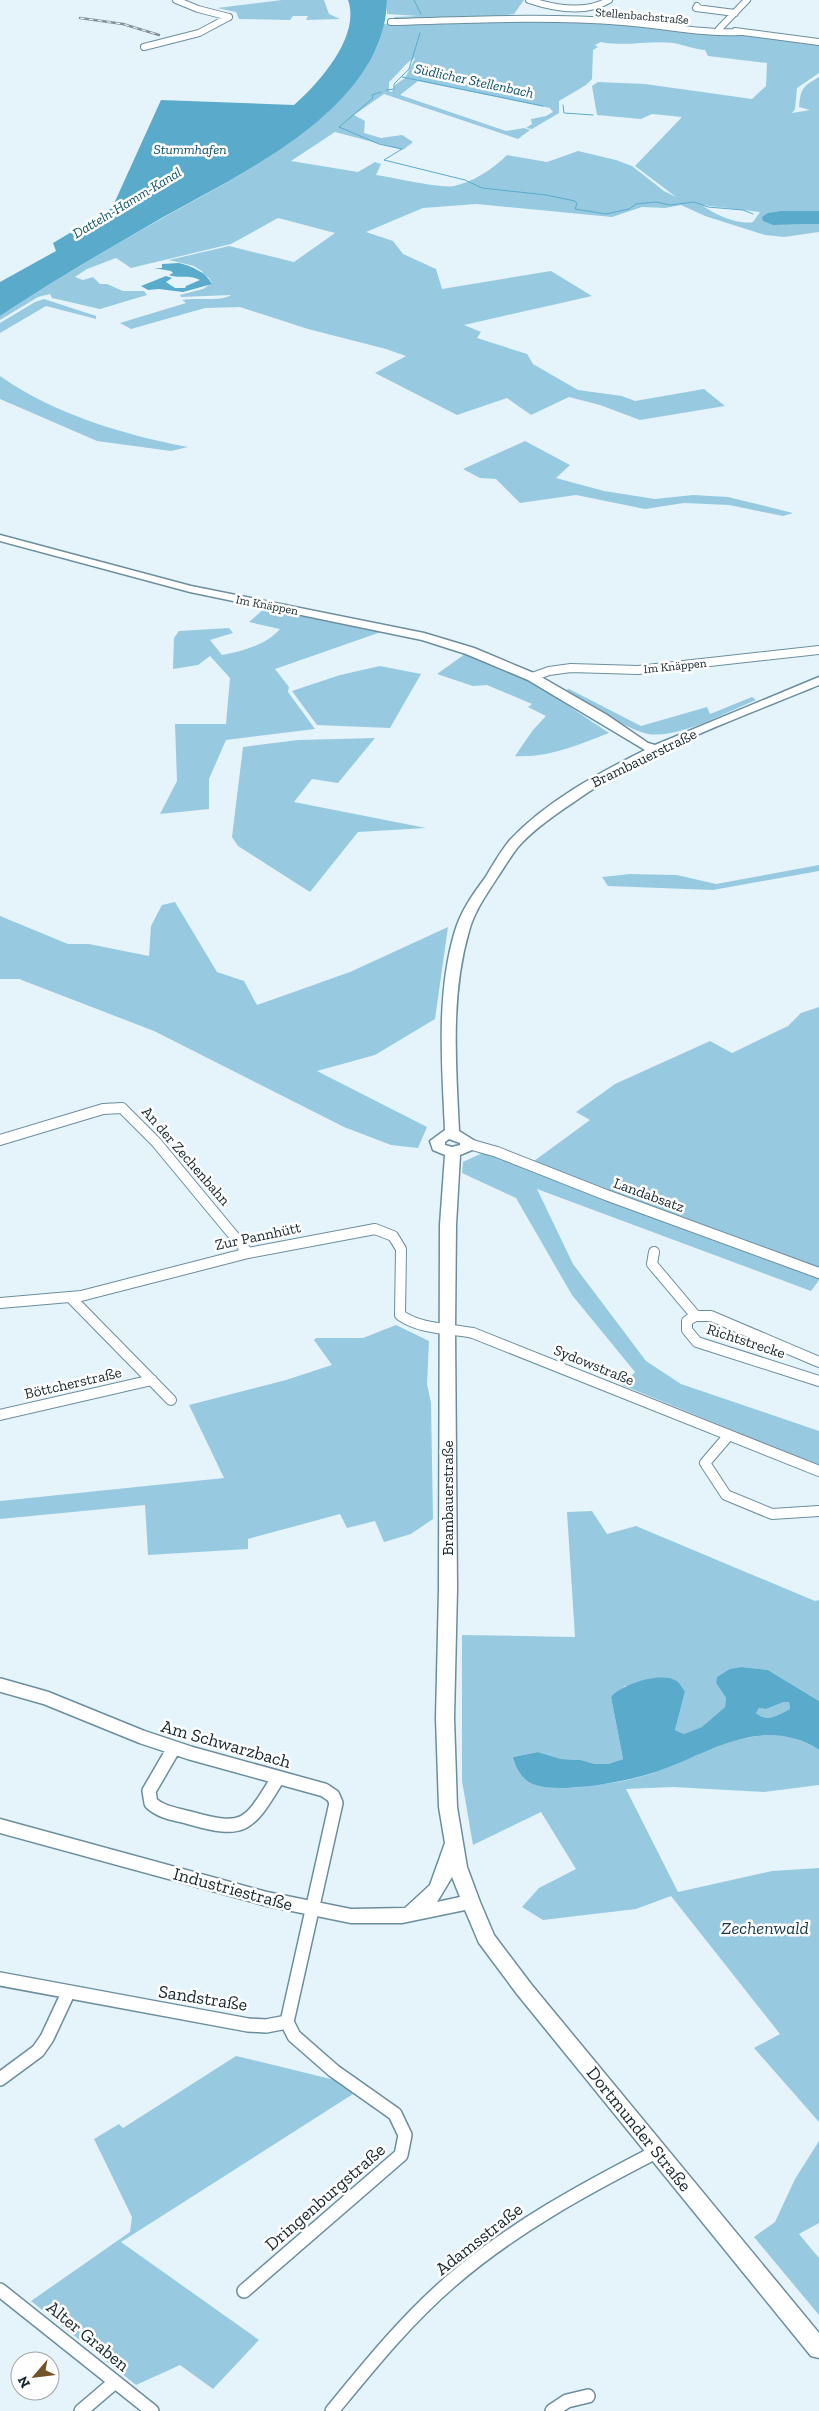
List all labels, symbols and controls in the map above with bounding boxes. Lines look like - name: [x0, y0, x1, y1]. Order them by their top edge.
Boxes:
- street label: Stellenbachstraße: [595, 5, 690, 27]
- water label: Südlicher Stellenbach: [413, 60, 535, 102]
- water label: Stummhafen: [153, 141, 227, 158]
- water label: Datteln-Hamm-Kanal: [69, 164, 185, 242]
- street label: Im Knäppen: [235, 592, 299, 618]
- street label: Im Knäppen: [643, 656, 707, 676]
- street label: Brambauerstraße: [588, 725, 700, 791]
- street label: An der Zechenbahn: [138, 1103, 234, 1210]
- street label: Landabsatz: [611, 1174, 687, 1216]
- street label: Zur Pannhütt: [213, 1218, 303, 1254]
- street label: Richtstrecke: [705, 1320, 787, 1362]
- street label: Sydowstraße: [551, 1341, 637, 1389]
- street label: Böttcherstraße: [23, 1363, 123, 1403]
- street label: Brambauerstraße: [439, 1440, 457, 1556]
- street label: Am Schwarzbach: [159, 1715, 293, 1773]
- street label: Industriestraße: [171, 1862, 295, 1916]
- park label: Zechenwald: [721, 1917, 809, 1939]
- street label: Sandstraße: [157, 1980, 249, 2016]
- street label: Dortmunder Straße: [582, 2062, 696, 2196]
- street label: Dringenburgstraße: [260, 2139, 390, 2255]
- street label: Adamsstraße: [431, 2198, 527, 2280]
- street label: Alter Graben: [42, 2296, 134, 2376]
- north arrow: [10, 2351, 60, 2401]
- text: N: [14, 2373, 34, 2391]

